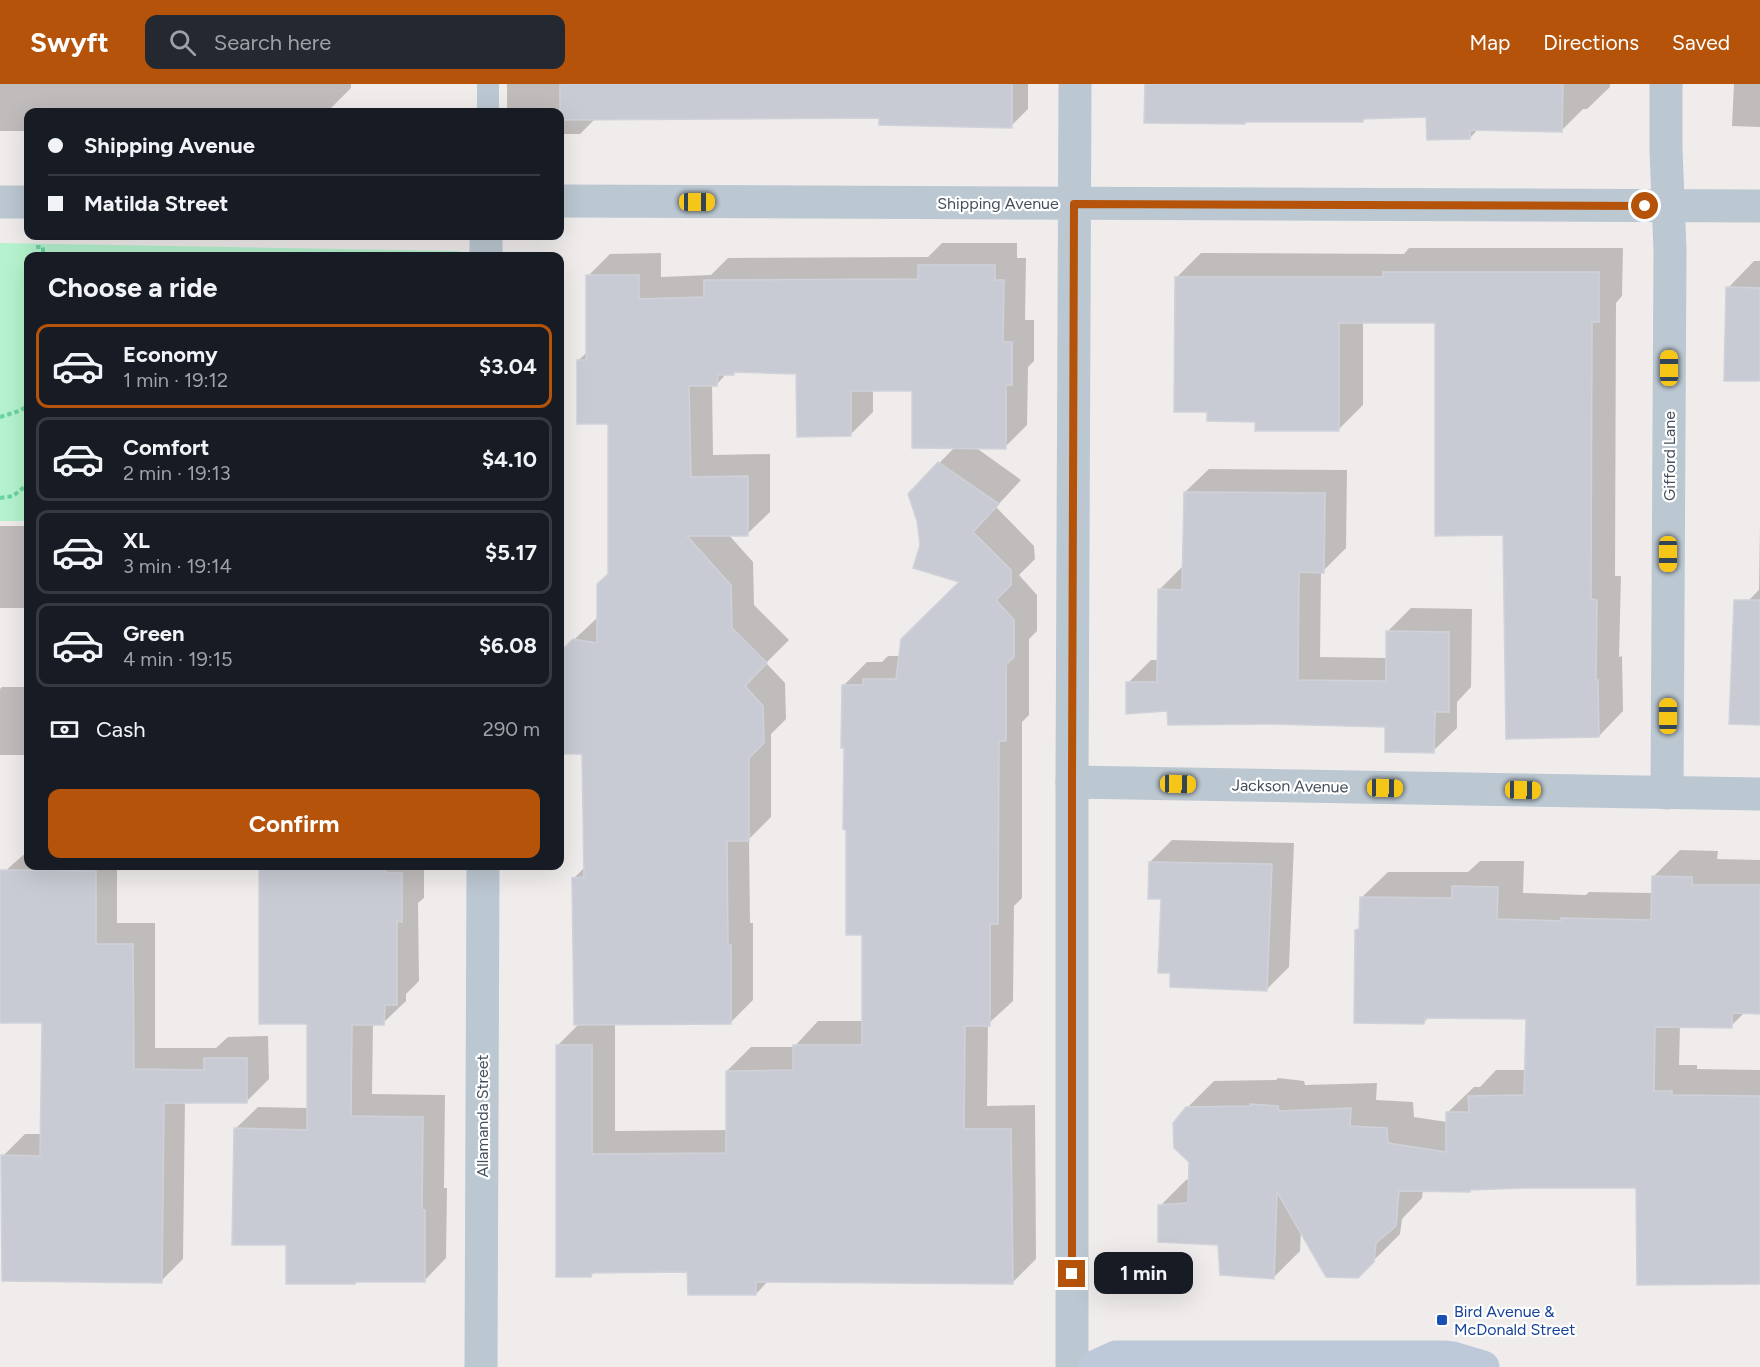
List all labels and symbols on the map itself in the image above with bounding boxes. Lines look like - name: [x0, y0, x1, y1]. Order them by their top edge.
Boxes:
- route start: [1631, 192, 1658, 219]
- car: [679, 193, 715, 211]
- street label: Shipping Avenue: [937, 194, 1059, 213]
- car: [1660, 350, 1678, 386]
- street label: Gifford Lane: [1660, 411, 1679, 501]
- car: [1659, 536, 1677, 572]
- car: [1659, 698, 1677, 734]
- car: [1160, 775, 1196, 793]
- street label: Jackson Avenue: [1232, 775, 1349, 797]
- car: [1367, 779, 1403, 797]
- car: [1505, 781, 1541, 799]
- street label: Allamanda Street: [473, 1054, 492, 1178]
- callout: 1 min: [1093, 1253, 1192, 1295]
- route end: [1058, 1260, 1085, 1287]
- place label: Bird Avenue & McDonald Street: [1454, 1302, 1575, 1339]
- marker: Bird Avenue & McDonald Street: [1435, 1313, 1449, 1327]

